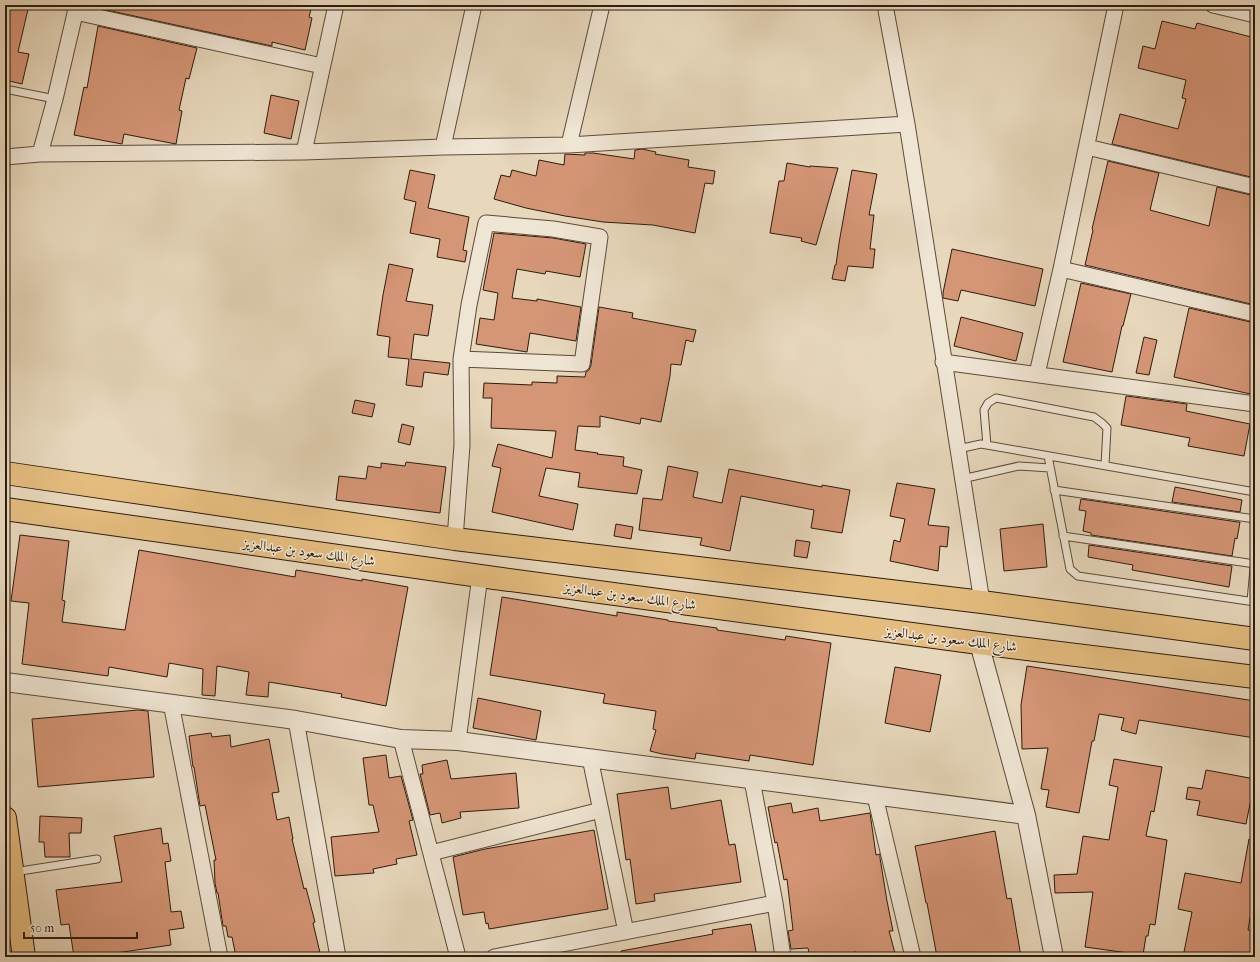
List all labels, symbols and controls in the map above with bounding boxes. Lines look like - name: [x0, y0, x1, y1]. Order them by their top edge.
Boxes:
- street label: شارع الملك سعود بن عبدالعزيز: [240, 534, 376, 573]
- street label: شارع الملك سعود بن عبدالعزيز: [561, 578, 697, 617]
- street label: شارع الملك سعود بن عبدالعزيز: [882, 622, 1018, 659]
- scale bar: [24, 914, 137, 940]
- text: 50 m: [30, 921, 54, 935]

